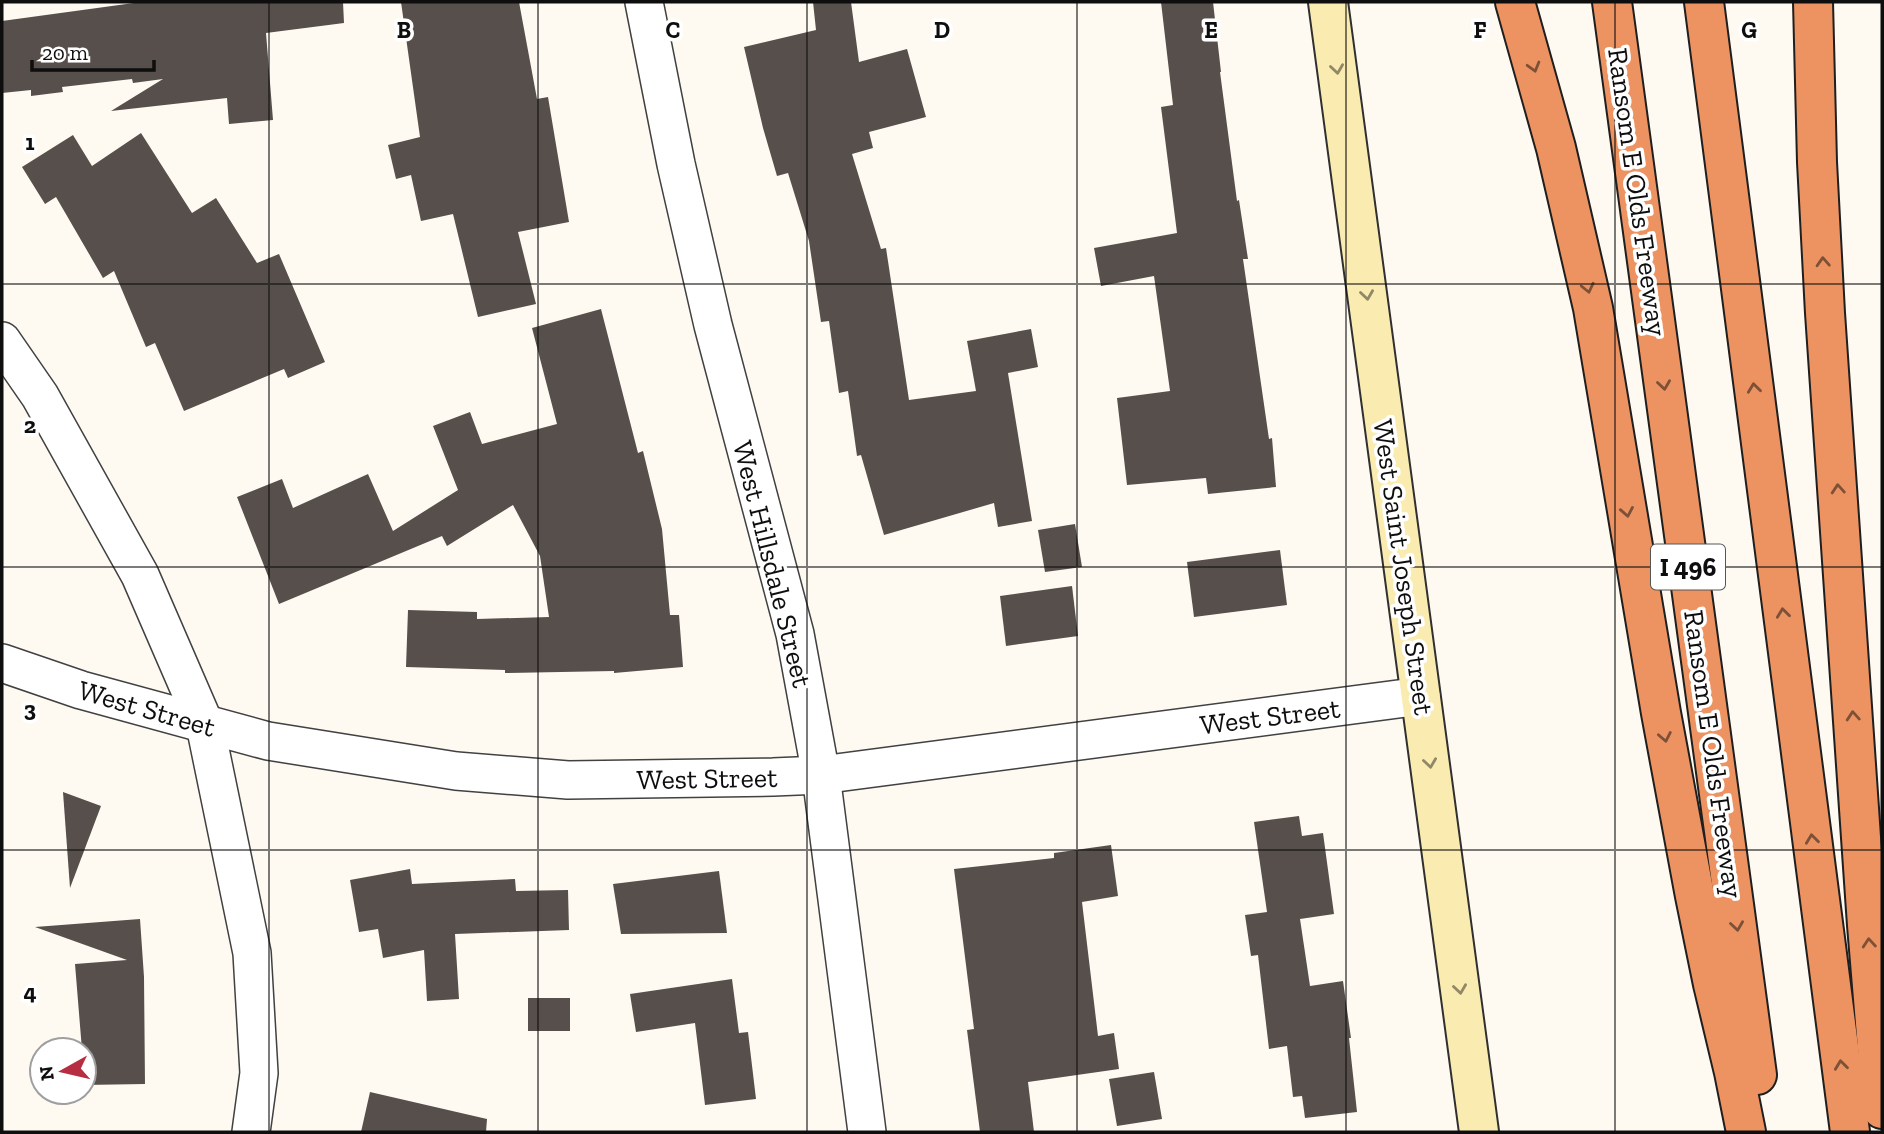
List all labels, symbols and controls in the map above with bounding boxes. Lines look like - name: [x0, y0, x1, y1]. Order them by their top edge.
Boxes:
- text: B: [397, 16, 411, 44]
- text: C: [666, 16, 680, 44]
- text: D: [934, 16, 950, 44]
- text: E: [1204, 16, 1218, 44]
- text: F: [1473, 16, 1487, 44]
- text: G: [1741, 16, 1757, 44]
- scale bar: [32, 28, 154, 72]
- text: 20 m: [42, 40, 88, 65]
- street label: Ransom E Olds Freeway: [1601, 46, 1674, 339]
- one-way arrow: [1525, 61, 1540, 73]
- one-way arrow: [1330, 64, 1345, 75]
- text: 1: [25, 128, 35, 156]
- one-way arrow: [1815, 256, 1830, 267]
- one-way arrow: [1580, 282, 1595, 294]
- one-way arrow: [1360, 289, 1375, 301]
- one-way arrow: [1656, 379, 1671, 391]
- one-way arrow: [1747, 382, 1762, 393]
- text: 2: [24, 411, 36, 439]
- street label: West Saint Joseph Street: [1366, 417, 1441, 718]
- street label: West Hillsdale Street: [726, 437, 819, 691]
- one-way arrow: [1830, 483, 1845, 494]
- one-way arrow: [1619, 506, 1634, 518]
- road number: I 496: [1651, 544, 1725, 590]
- one-way arrow: [1776, 607, 1791, 619]
- street label: Ransom E Olds Freeway: [1677, 608, 1750, 901]
- street label: West Street: [75, 673, 220, 744]
- street label: West Street: [1198, 691, 1343, 741]
- text: 3: [24, 695, 36, 723]
- one-way arrow: [1845, 710, 1860, 721]
- one-way arrow: [1657, 731, 1672, 743]
- one-way arrow: [1422, 757, 1437, 769]
- street label: West Street: [636, 761, 778, 796]
- one-way arrow: [1805, 833, 1820, 845]
- one-way arrow: [1729, 920, 1744, 932]
- one-way arrow: [1862, 937, 1877, 948]
- text: 4: [23, 978, 37, 1006]
- one-way arrow: [1453, 983, 1468, 995]
- north arrow: [28, 1036, 98, 1106]
- one-way arrow: [1834, 1059, 1849, 1070]
- text: N: [34, 1065, 59, 1082]

